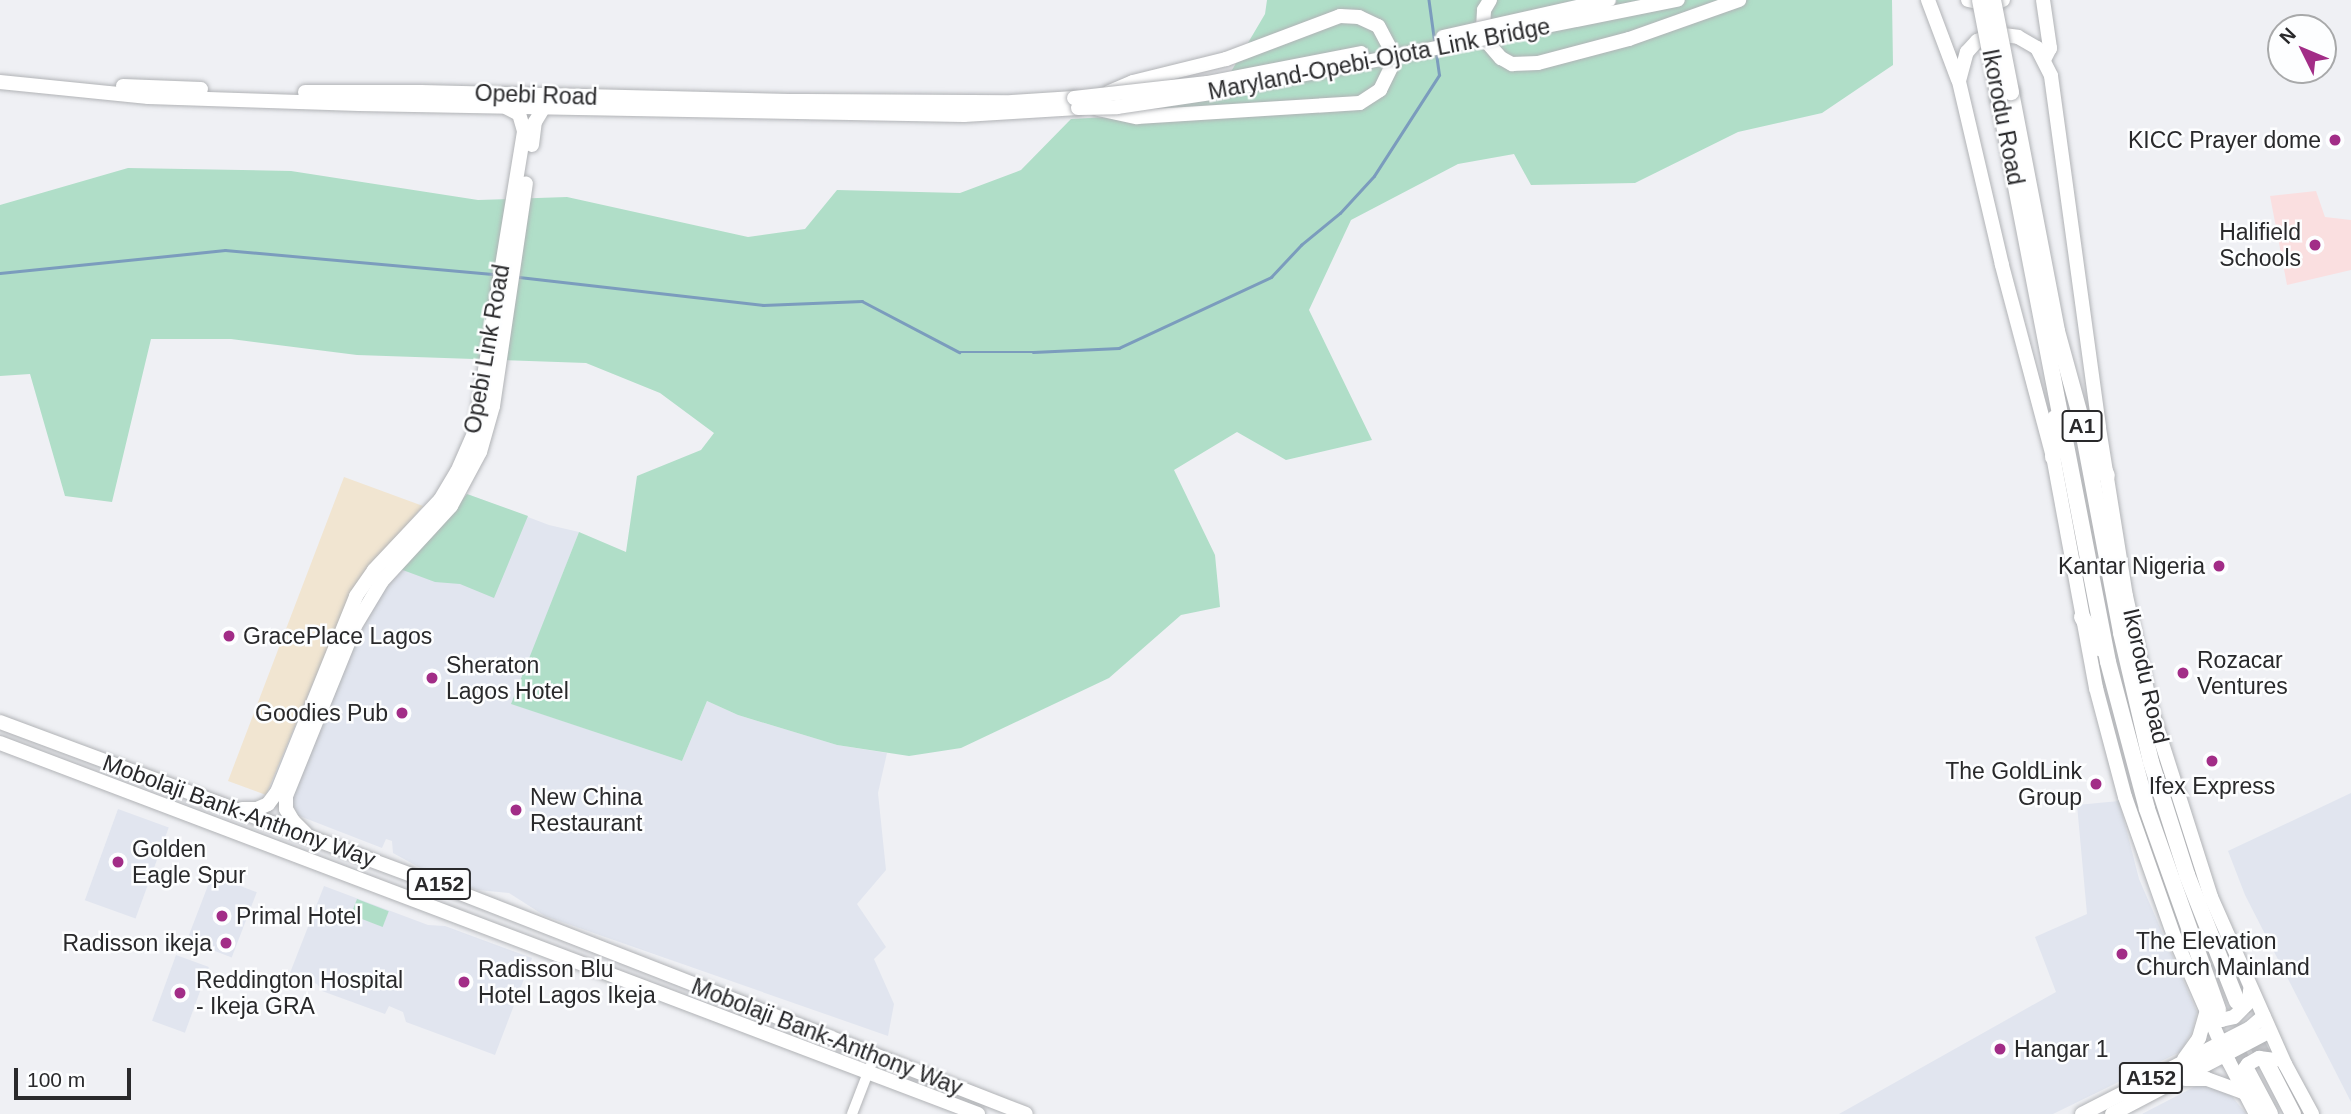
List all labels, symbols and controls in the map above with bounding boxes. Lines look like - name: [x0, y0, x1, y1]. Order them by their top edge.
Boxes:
- street label: Maryland-Opebi-Ojota Link Bridge: [1206, 12, 1552, 106]
- north arrow: [2267, 14, 2337, 84]
- text: N: [2275, 24, 2300, 48]
- street label: Ikorodu Road: [1976, 47, 2030, 187]
- street label: Opebi Road: [474, 79, 598, 111]
- place label: KICC Prayer dome: [2128, 126, 2321, 154]
- marker: KICC Prayer dome: [2327, 132, 2343, 148]
- place label: Halifield Schools: [2219, 218, 2301, 272]
- marker: Halifield Schools: [2307, 237, 2323, 253]
- street label: Opebi Link Road: [459, 262, 515, 436]
- road number: A1: [2061, 408, 2103, 444]
- place label: Kantar Nigeria: [2058, 552, 2205, 580]
- marker: Kantar Nigeria: [2211, 558, 2227, 574]
- street label: Ikorodu Road: [2117, 606, 2175, 746]
- place label: GracePlace Lagos: [243, 622, 432, 650]
- marker: GracePlace Lagos: [221, 628, 237, 644]
- place label: Rozacar Ventures: [2197, 646, 2288, 700]
- place label: Sheraton Lagos Hotel: [446, 651, 569, 705]
- marker: Rozacar Ventures: [2175, 665, 2191, 681]
- marker: Sheraton Lagos Hotel: [424, 670, 440, 686]
- place label: Goodies Pub: [255, 699, 388, 727]
- marker: Goodies Pub: [394, 705, 410, 721]
- street label: Mobolaji Bank-Anthony Way: [99, 749, 379, 873]
- marker: Ifex Express: [2204, 753, 2220, 769]
- place label: The GoldLink Group: [1945, 757, 2082, 811]
- place label: Ifex Express: [2149, 772, 2275, 800]
- marker: The GoldLink Group: [2088, 776, 2104, 792]
- place label: New China Restaurant: [530, 783, 643, 837]
- marker: New China Restaurant: [508, 802, 524, 818]
- place label: Golden Eagle Spur: [132, 835, 246, 889]
- marker: Golden Eagle Spur: [110, 854, 126, 870]
- road number: A152: [406, 866, 472, 902]
- place label: Primal Hotel: [236, 902, 361, 930]
- marker: Primal Hotel: [214, 908, 230, 924]
- place label: The Elevation Church Mainland: [2136, 927, 2310, 981]
- place label: Radisson ikeja: [62, 929, 212, 957]
- marker: Radisson ikeja: [218, 935, 234, 951]
- marker: The Elevation Church Mainland: [2114, 946, 2130, 962]
- place label: Radisson Blu Hotel Lagos Ikeja: [478, 955, 656, 1009]
- place label: Reddington Hospital - Ikeja GRA: [196, 966, 403, 1020]
- street label: Mobolaji Bank-Anthony Way: [688, 973, 966, 1101]
- marker: Radisson Blu Hotel Lagos Ikeja: [456, 974, 472, 990]
- marker: Reddington Hospital - Ikeja GRA: [170, 983, 190, 1003]
- place label: Hangar 1: [2014, 1035, 2109, 1063]
- marker: Hangar 1: [1992, 1041, 2008, 1057]
- scale bar: [18, 1054, 135, 1098]
- road number: A152: [2118, 1060, 2184, 1096]
- text: 100 m: [27, 1068, 85, 1091]

